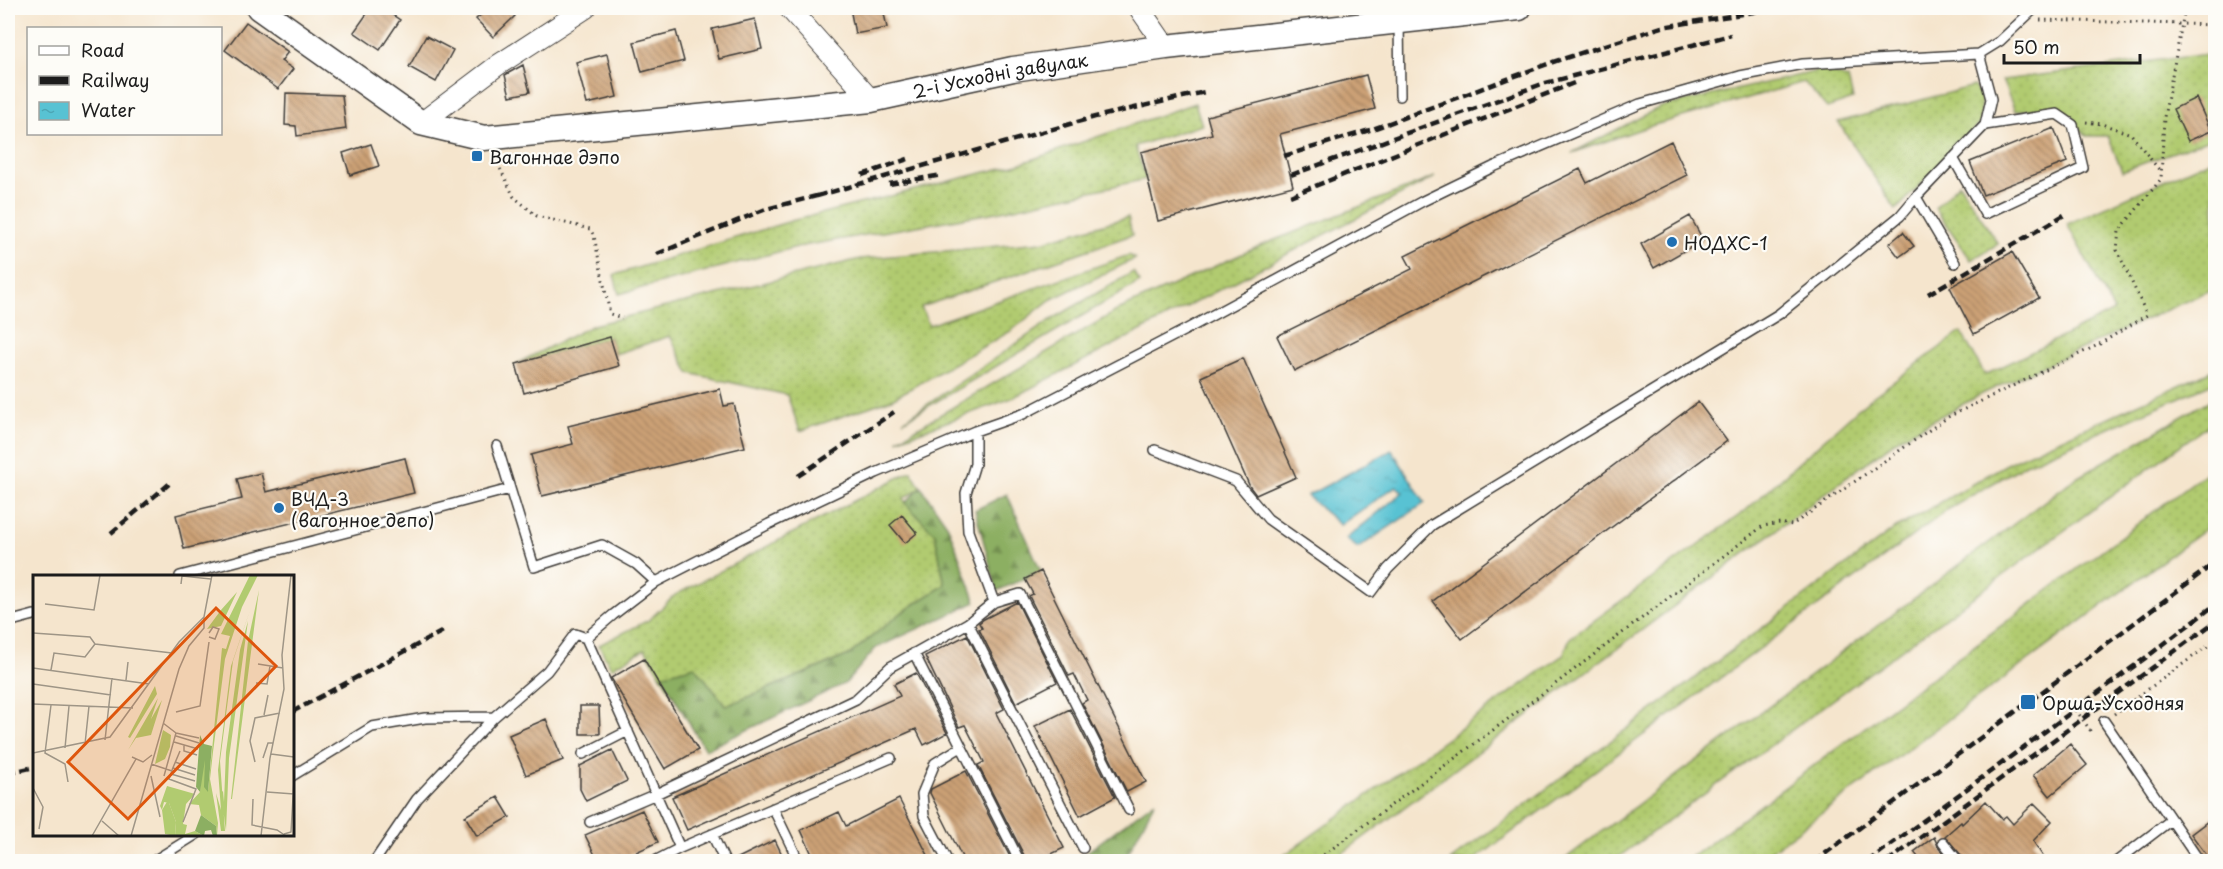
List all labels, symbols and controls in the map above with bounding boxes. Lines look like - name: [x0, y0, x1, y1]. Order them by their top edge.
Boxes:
- legend: [27, 27, 222, 135]
- scale bar: [2004, 27, 2140, 65]
- text: 50 m: [2013, 33, 2060, 60]
- text: Road: [81, 36, 125, 63]
- street label: 2-і Усходні завулак: [910, 45, 1090, 104]
- text: Railway: [81, 66, 149, 93]
- text: Water: [81, 96, 136, 123]
- place label: Вагоннае дэпо: [489, 143, 620, 170]
- marker: Вагоннае дэпо: [470, 149, 484, 163]
- place label: НОДХС-1: [1684, 229, 1768, 256]
- marker: НОДХС-1: [1665, 235, 1679, 249]
- place label: ВЧД-3 (вагонное депо): [291, 485, 435, 533]
- marker: ВЧД-3 (вагонное депо): [272, 501, 286, 515]
- inset map: [33, 575, 294, 836]
- place label: Орша-Усходняя: [2042, 689, 2185, 716]
- marker: Орша-Усходняя: [2019, 693, 2037, 711]

